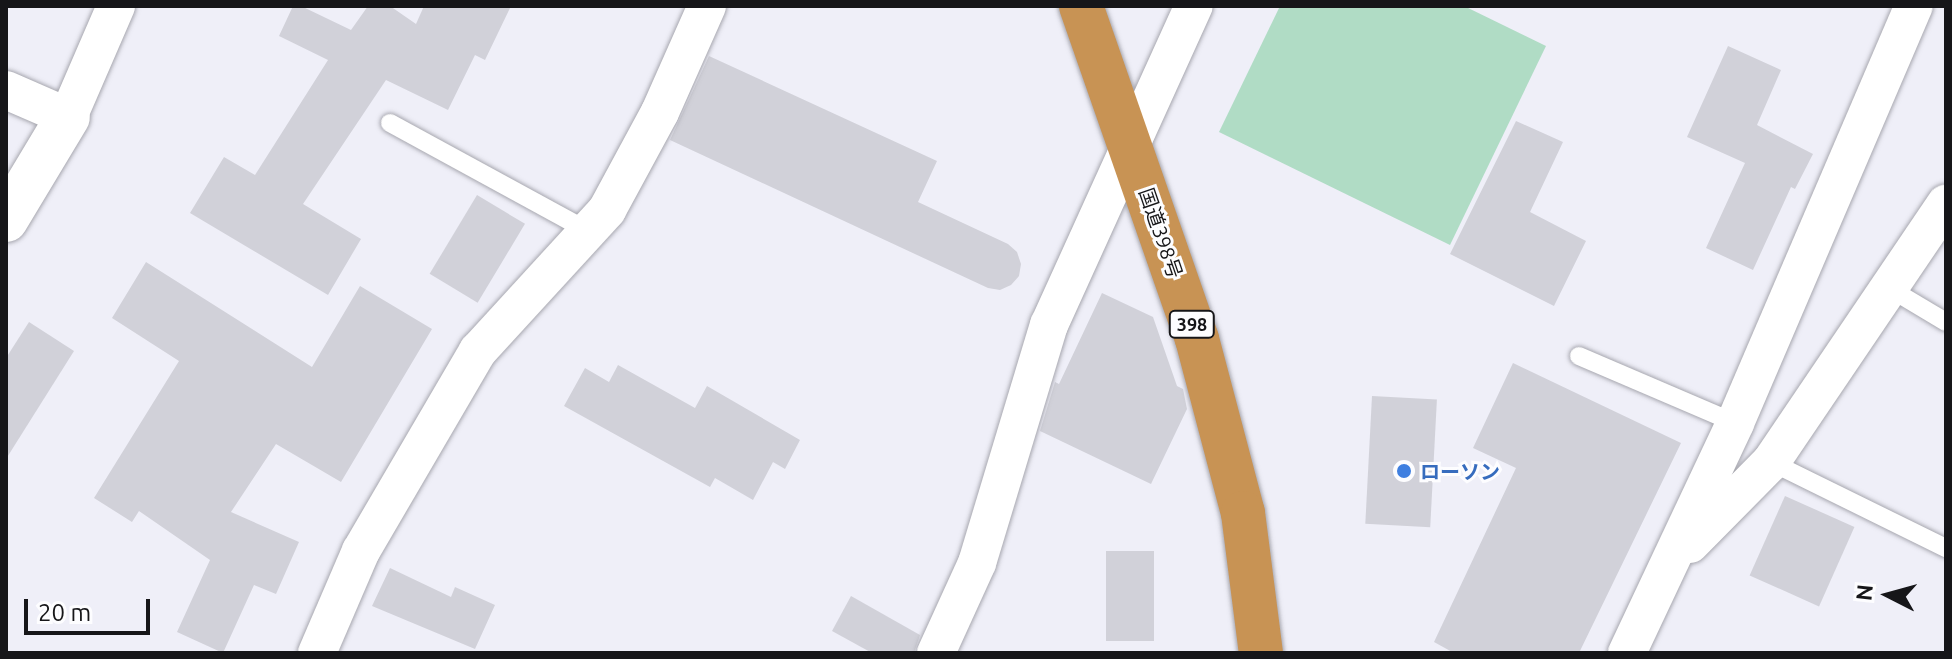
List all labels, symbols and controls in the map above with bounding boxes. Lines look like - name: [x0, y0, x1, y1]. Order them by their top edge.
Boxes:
- street label: 国道398号: [1134, 185, 1188, 281]
- road number: 398: [1168, 310, 1216, 338]
- place label: ローソン: [1420, 459, 1500, 483]
- marker: ローソン: [1395, 462, 1413, 480]
- north arrow: [1848, 555, 1928, 635]
- scale bar: [28, 583, 154, 633]
- text: N: [1850, 583, 1877, 602]
- text: 20 m: [38, 599, 91, 626]

